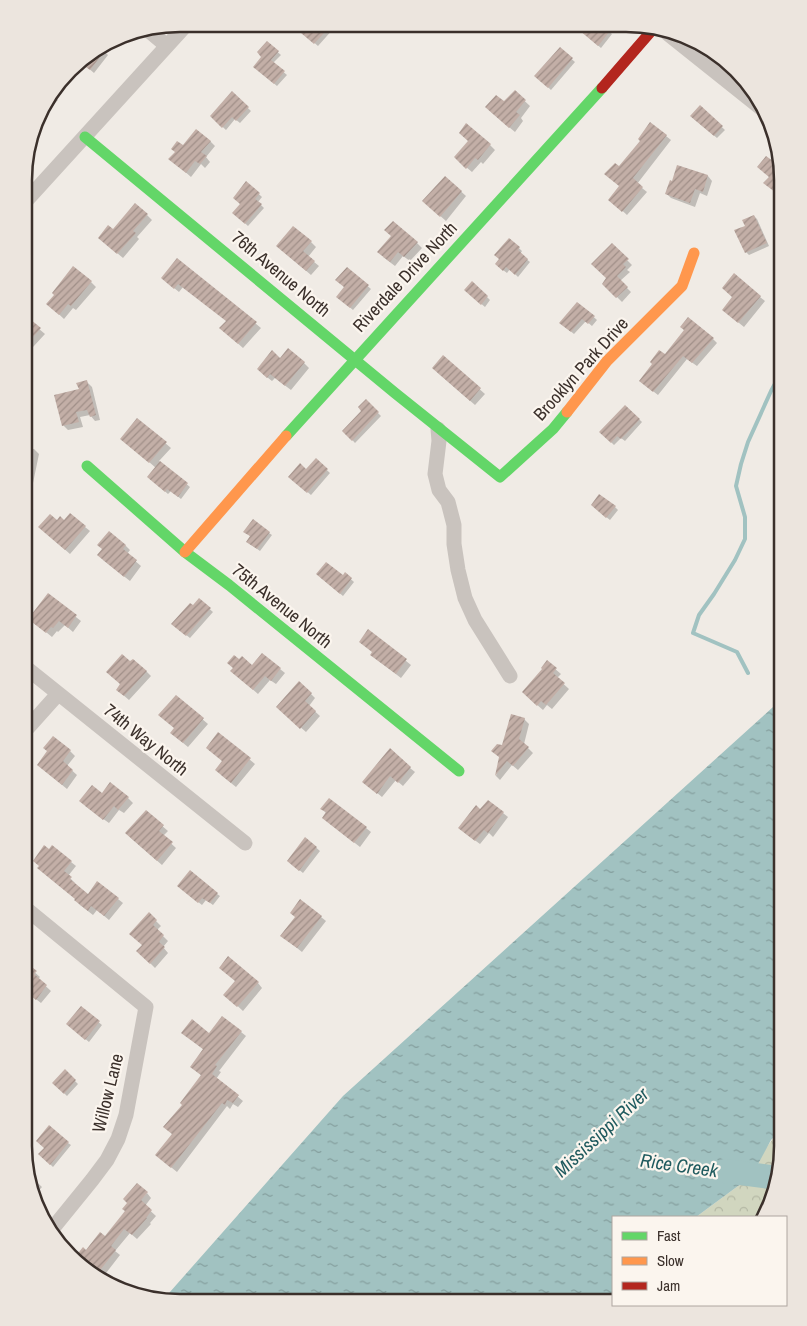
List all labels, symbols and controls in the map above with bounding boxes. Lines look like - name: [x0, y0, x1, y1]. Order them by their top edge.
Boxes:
- street label: Riverdale Drive North: [347, 216, 462, 337]
- street label: 76th Avenue North: [227, 225, 336, 322]
- street label: Brooklyn Park Drive: [527, 312, 634, 426]
- street label: 75th Avenue North: [227, 557, 338, 654]
- street label: 74th Way North: [99, 698, 194, 781]
- street label: Willow Lane: [86, 1051, 129, 1135]
- water label: Mississippi River: [548, 1081, 654, 1183]
- water label: Rice Creek: [639, 1147, 721, 1183]
- legend: [612, 1216, 787, 1306]
- text: Fast: [657, 1225, 681, 1246]
- text: Slow: [657, 1250, 684, 1271]
- text: Jam: [657, 1275, 680, 1296]

